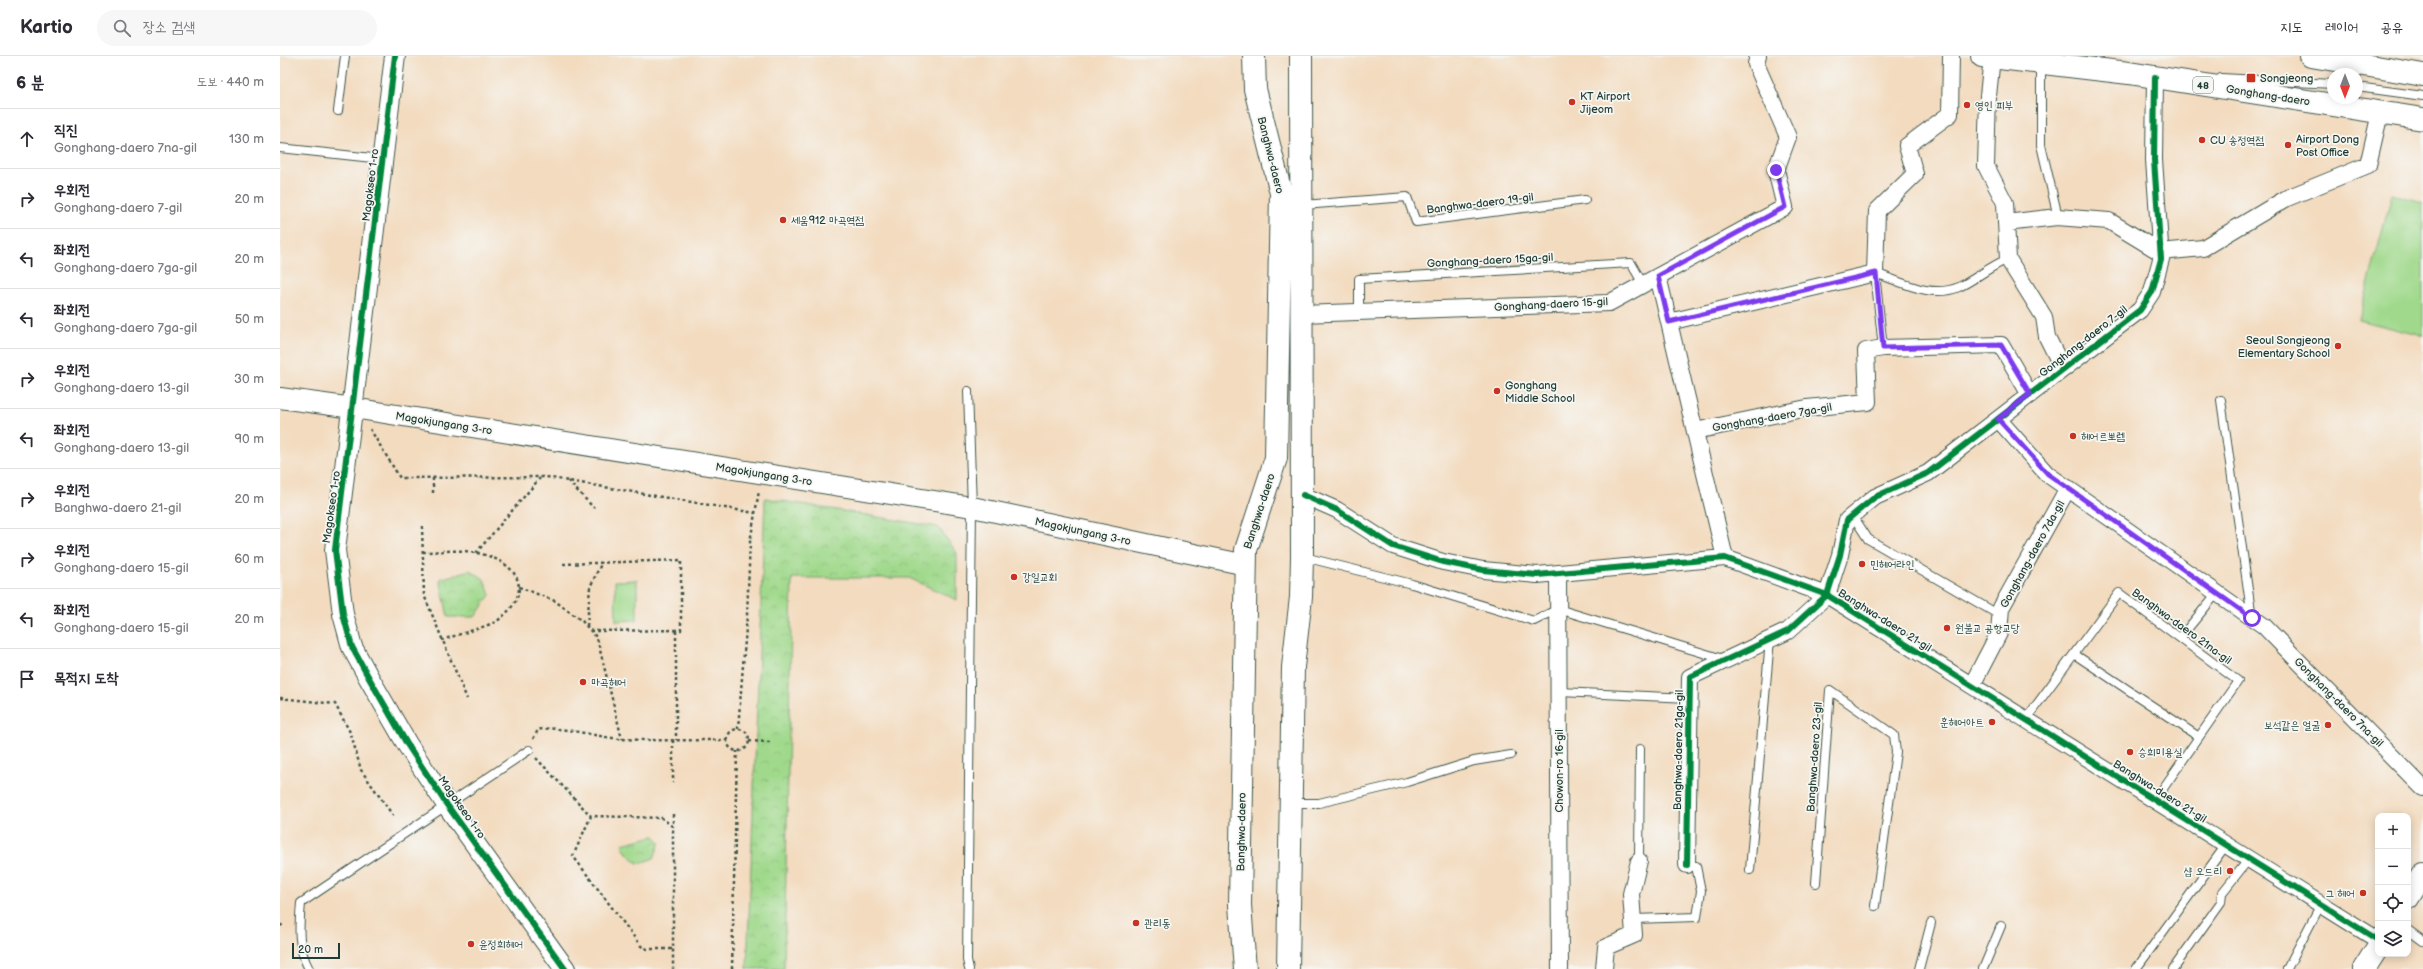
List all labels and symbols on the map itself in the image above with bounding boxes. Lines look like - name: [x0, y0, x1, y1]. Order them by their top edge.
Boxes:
- north arrow: [2327, 68, 2363, 104]
- marker: Songjeong: [2245, 72, 2257, 84]
- place label: Songjeong: [2260, 72, 2313, 85]
- road number: 48: [2193, 77, 2213, 93]
- street label: Gonghang-daero: [2225, 82, 2311, 109]
- place label: KT Airport Jijeom: [1580, 90, 1631, 116]
- marker: KT Airport Jijeom: [1567, 97, 1577, 107]
- place label: 영인 피부: [1975, 99, 2014, 112]
- marker: 영인 피부: [1962, 100, 1972, 110]
- street label: Banghwa-daero: [1255, 115, 1286, 195]
- place label: Airport Dong Post Office: [2296, 133, 2359, 159]
- place label: CU 송정역점: [2210, 134, 2264, 147]
- marker: CU 송정역점: [2197, 135, 2207, 145]
- marker: Airport Dong Post Office: [2283, 140, 2293, 150]
- street label: Magokseo 1-ro: [360, 148, 381, 222]
- route end: [1767, 161, 1785, 179]
- street label: Banghwa-daero 19-gil: [1426, 190, 1534, 217]
- place label: 세움912 마곡역점: [791, 214, 864, 227]
- marker: 세움912 마곡역점: [778, 215, 788, 225]
- street label: Gonghang-daero 15ga-gil: [1427, 251, 1554, 270]
- street label: Gonghang-daero 15-gil: [1494, 295, 1608, 314]
- street label: Gonghang-daero 7-gil: [2037, 303, 2130, 380]
- place label: Seoul Songjeong Elementary School: [2238, 334, 2330, 360]
- marker: Seoul Songjeong Elementary School: [2333, 341, 2343, 351]
- place label: Gonghang Middle School: [1505, 379, 1575, 405]
- marker: Gonghang Middle School: [1492, 386, 1502, 396]
- street label: Gonghang-daero 7ga-gil: [1711, 401, 1833, 434]
- street label: Magokjungang 3-ro: [395, 409, 493, 438]
- place label: 헤어르뽀렘: [2081, 430, 2125, 443]
- marker: 헤어르뽀렘: [2068, 431, 2078, 441]
- street label: Magokjungang 3-ro: [715, 460, 813, 489]
- street label: Magokseo 1-ro: [320, 470, 343, 544]
- street label: Banghwa-daero: [1241, 472, 1278, 551]
- street label: Gonghang-daero 7da-gil: [1997, 498, 2067, 610]
- street label: Magokjungang 3-ro: [1034, 515, 1132, 548]
- place label: 민헤어라인: [1870, 558, 1914, 571]
- marker: 민헤어라인: [1857, 559, 1867, 569]
- place label: 강일교회: [1022, 571, 1057, 584]
- marker: 강일교회: [1009, 572, 1019, 582]
- street label: Banghwa-daero 21-gil: [1836, 586, 1934, 655]
- street label: Banghwa-daero 21na-gil: [2129, 586, 2234, 667]
- route start: [2243, 609, 2261, 627]
- place label: 원불교 공항교당: [1955, 622, 2020, 635]
- marker: 원불교 공항교당: [1942, 623, 1952, 633]
- street label: Gonghang-daero 7na-gil: [2291, 655, 2386, 750]
- place label: 마곡헤어: [591, 676, 626, 689]
- marker: 마곡헤어: [578, 677, 588, 687]
- street label: Banghwa-daero 21ga-gil: [1671, 690, 1686, 810]
- street label: Banghwa-daero 23-gil: [1804, 702, 1825, 813]
- place label: 훈헤어아트: [1940, 716, 1984, 729]
- marker: 훈헤어아트: [1987, 717, 1997, 727]
- place label: 보석같은 얼굴: [2264, 719, 2320, 732]
- marker: 보석같은 얼굴: [2323, 720, 2333, 730]
- street label: Chowon-ro 16-gil: [1553, 729, 1566, 813]
- place label: 승희미용실: [2138, 746, 2182, 759]
- marker: 승희미용실: [2125, 747, 2135, 757]
- street label: Banghwa-daero 21-gil: [2111, 757, 2209, 826]
- street label: Magokseo 1-ro: [435, 774, 488, 841]
- street label: Banghwa-daero: [1234, 792, 1249, 872]
- place label: 샵 오드리: [2184, 865, 2222, 878]
- marker: 샵 오드리: [2225, 866, 2235, 876]
- place label: 그 헤어: [2325, 887, 2355, 900]
- marker: 그 헤어: [2358, 888, 2368, 898]
- place label: 관리동: [1144, 917, 1171, 930]
- marker: 관리동: [1131, 918, 1141, 928]
- place label: 윤정희헤어: [479, 938, 523, 951]
- marker: 윤정희헤어: [466, 939, 476, 949]
- scale bar: [292, 941, 340, 960]

